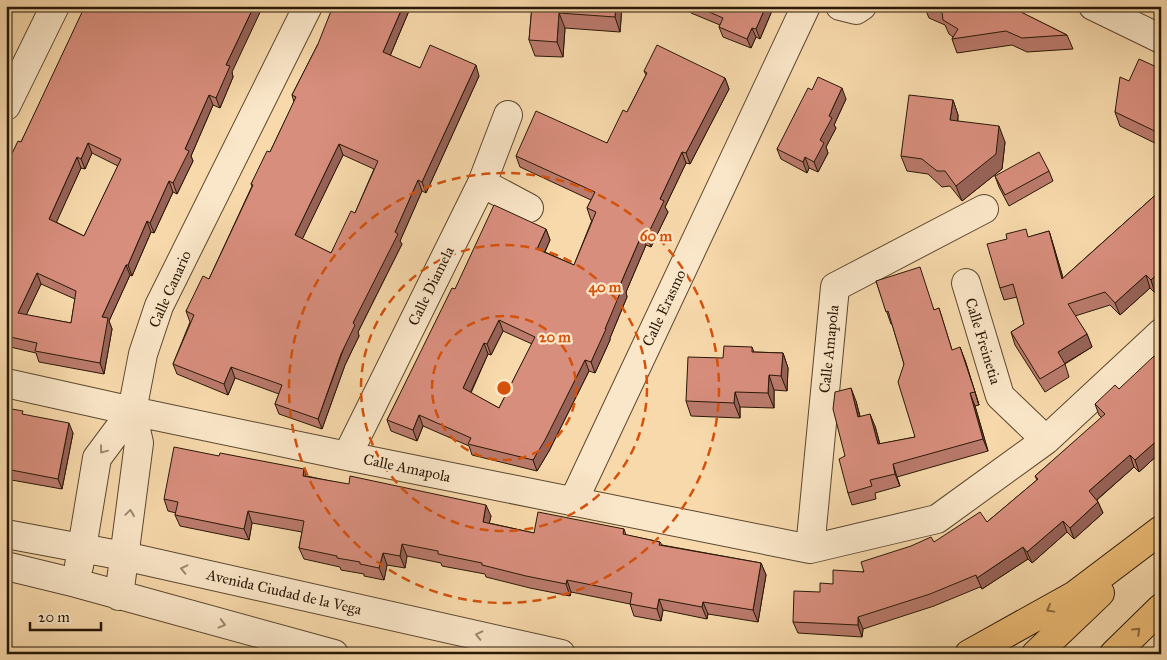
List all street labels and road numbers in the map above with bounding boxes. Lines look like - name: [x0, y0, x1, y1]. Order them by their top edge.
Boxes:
- street label: Calle Diamela: [404, 243, 458, 328]
- street label: Calle Canario: [145, 247, 195, 330]
- street label: Calle Erasmo: [638, 267, 690, 349]
- street label: Calle Freinetia: [961, 296, 1005, 387]
- street label: Calle Amapola: [815, 303, 843, 394]
- street label: Calle Amapola: [362, 450, 453, 486]
- street label: Avenida Ciudad de la Vega: [204, 565, 364, 619]

